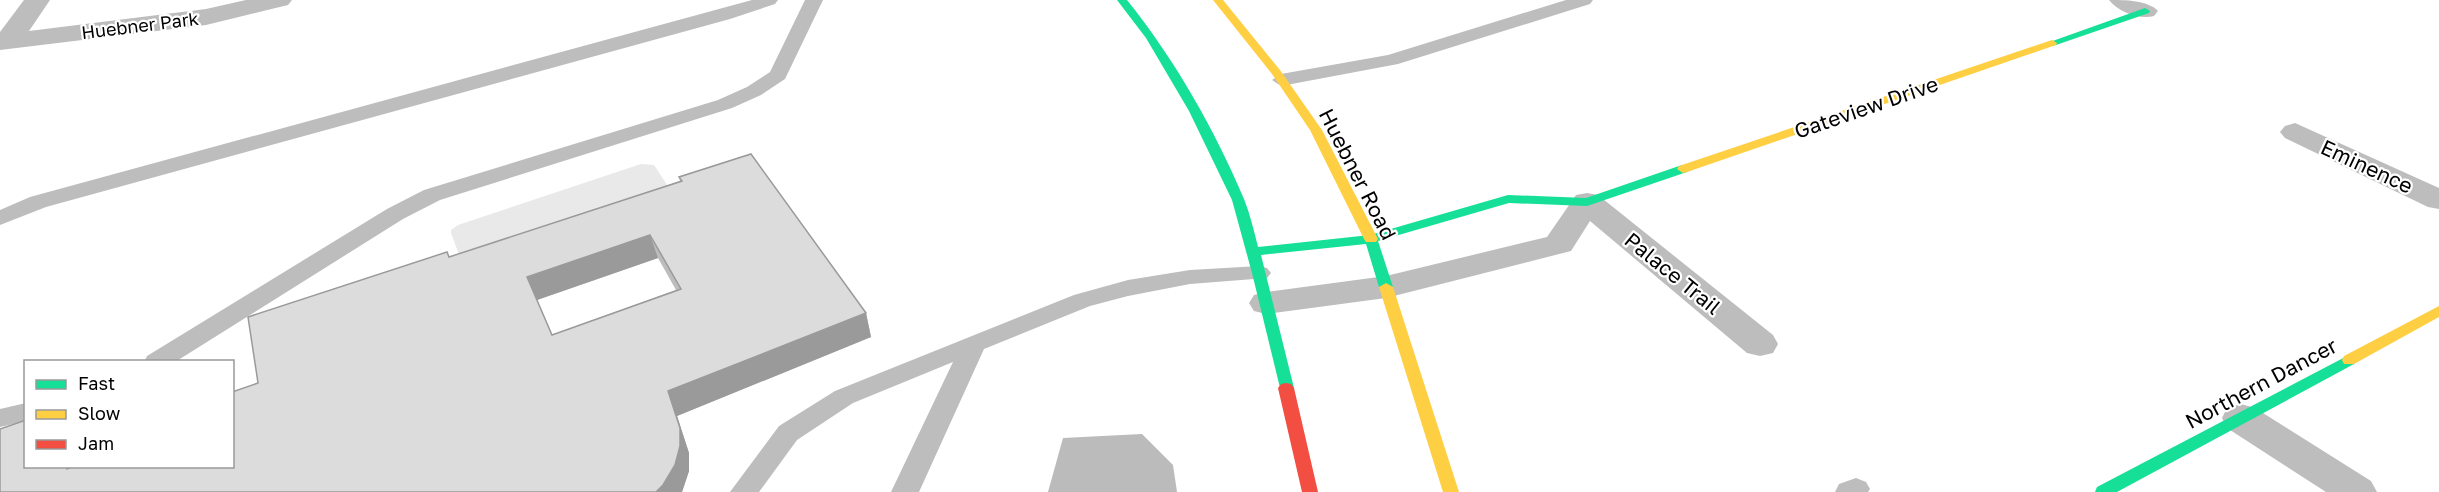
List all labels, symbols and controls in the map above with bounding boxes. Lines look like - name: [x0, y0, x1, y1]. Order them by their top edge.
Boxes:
- street label: Huebner Park: [80, 7, 200, 43]
- street label: Gateview Drive: [1791, 70, 1941, 144]
- street label: Huebner Road: [1314, 104, 1402, 244]
- street label: Eminence: [2317, 133, 2417, 199]
- street label: Palace Trail: [1620, 226, 1726, 320]
- street label: Northern Dancer: [2181, 332, 2341, 434]
- legend: [24, 360, 234, 468]
- text: Fast: [78, 372, 115, 394]
- text: Slow: [78, 402, 121, 424]
- text: Jam: [78, 432, 114, 454]

